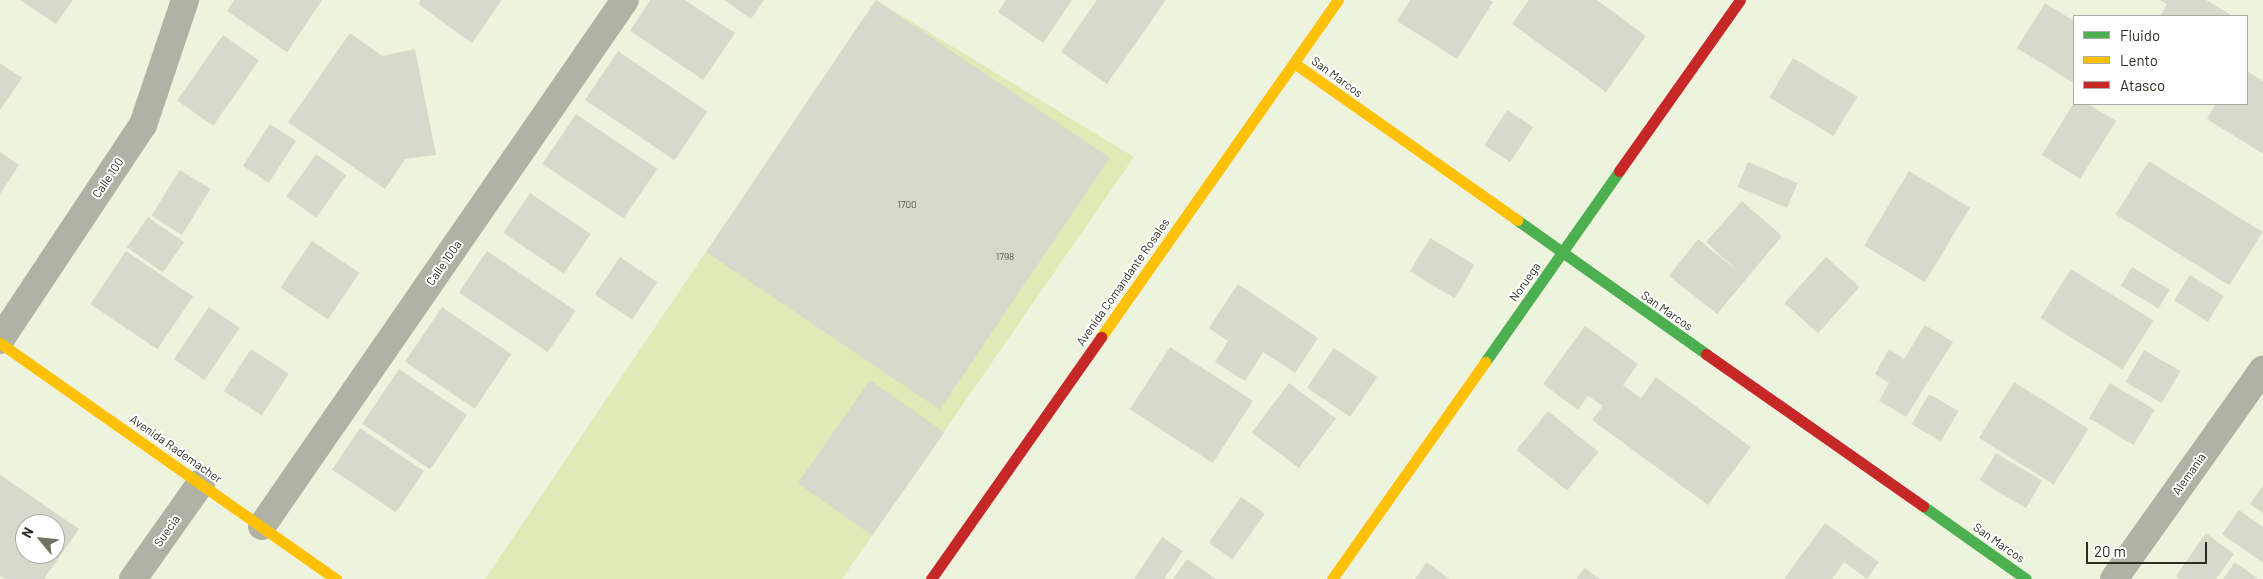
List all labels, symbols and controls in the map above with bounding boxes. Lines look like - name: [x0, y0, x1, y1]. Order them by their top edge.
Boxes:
- legend: [2073, 15, 2248, 105]
- text: Fluido: [2120, 26, 2160, 44]
- text: Lento: [2120, 51, 2158, 69]
- street label: San Marcos: [1309, 54, 1365, 100]
- text: Atasco: [2120, 76, 2165, 94]
- street label: Calle 100: [89, 155, 127, 201]
- house number: 1700: [897, 199, 917, 211]
- street label: Avenida Comandante Rosales: [1073, 215, 1173, 349]
- street label: Calle 100a: [423, 238, 465, 288]
- house number: 1798: [996, 251, 1014, 263]
- street label: Noruega: [1506, 260, 1544, 304]
- street label: San Marcos: [1638, 288, 1696, 334]
- street label: Avenida Rademacher: [127, 412, 225, 486]
- street label: Alemania: [2169, 450, 2209, 498]
- street label: Suecia: [151, 512, 183, 550]
- north arrow: [15, 514, 65, 564]
- street label: San Marcos: [1970, 520, 2028, 566]
- text: N: [18, 524, 37, 540]
- scale bar: [2088, 532, 2209, 564]
- text: 20 m: [2094, 542, 2126, 560]

